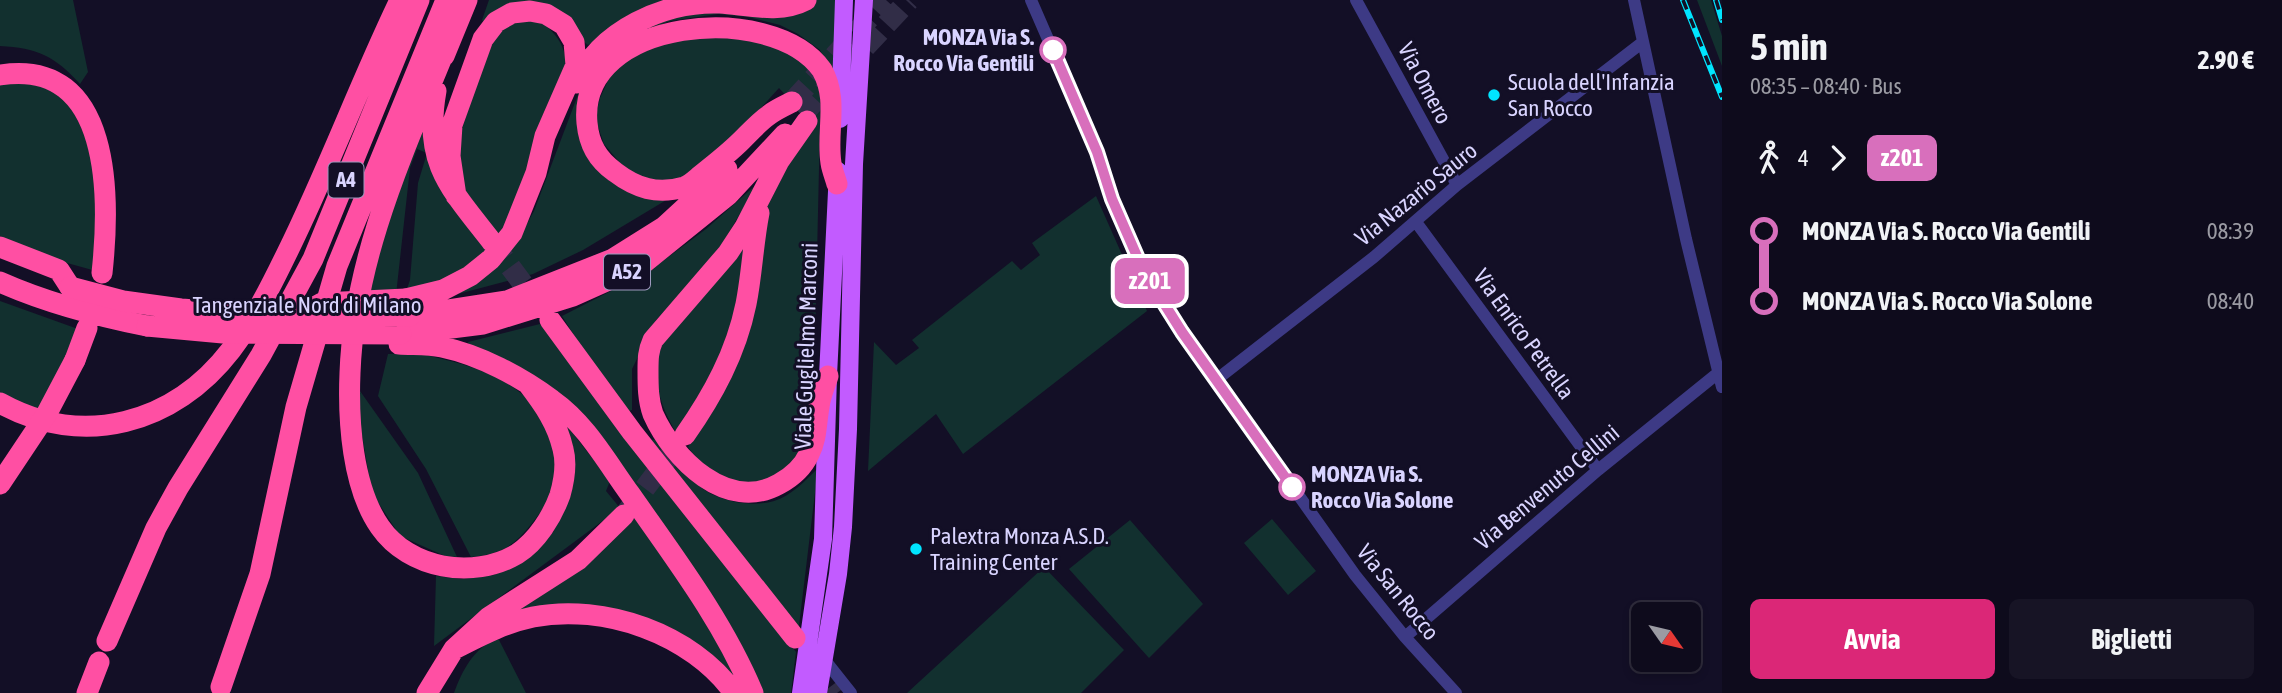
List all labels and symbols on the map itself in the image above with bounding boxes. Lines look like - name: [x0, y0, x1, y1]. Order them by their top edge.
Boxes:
- place label: MONZA Via S. Rocco Via Gentili: [893, 24, 1034, 76]
- marker: MONZA Via S. Rocco Via Gentili: [1040, 37, 1066, 63]
- street label: Via Omero: [1393, 38, 1457, 128]
- place label: Scuola dell'Infanzia San Rocco: [1508, 69, 1675, 121]
- marker: Scuola dell'Infanzia San Rocco: [1486, 87, 1502, 103]
- street label: Via Nazario Sauro: [1350, 137, 1482, 251]
- road number: A4: [328, 162, 364, 198]
- street label: Viale Guglielmo Marconi: [789, 242, 823, 450]
- road number: A52: [604, 254, 650, 290]
- line badge: z201: [1101, 258, 1199, 304]
- street label: Via Enrico Petrella: [1468, 264, 1580, 404]
- street label: Tangenziale Nord di Milano: [192, 292, 422, 318]
- street label: Via Benvenuto Cellini: [1470, 419, 1624, 555]
- place label: MONZA Via S. Rocco Via Solone: [1311, 461, 1453, 513]
- marker: MONZA Via S. Rocco Via Solone: [1279, 474, 1305, 500]
- place label: Palextra Monza A.S.D. Training Center: [930, 523, 1109, 575]
- street label: Via San Rocco: [1352, 539, 1444, 645]
- marker: Palextra Monza A.S.D. Training Center: [908, 541, 924, 557]
- north arrow: [1631, 602, 1701, 672]

